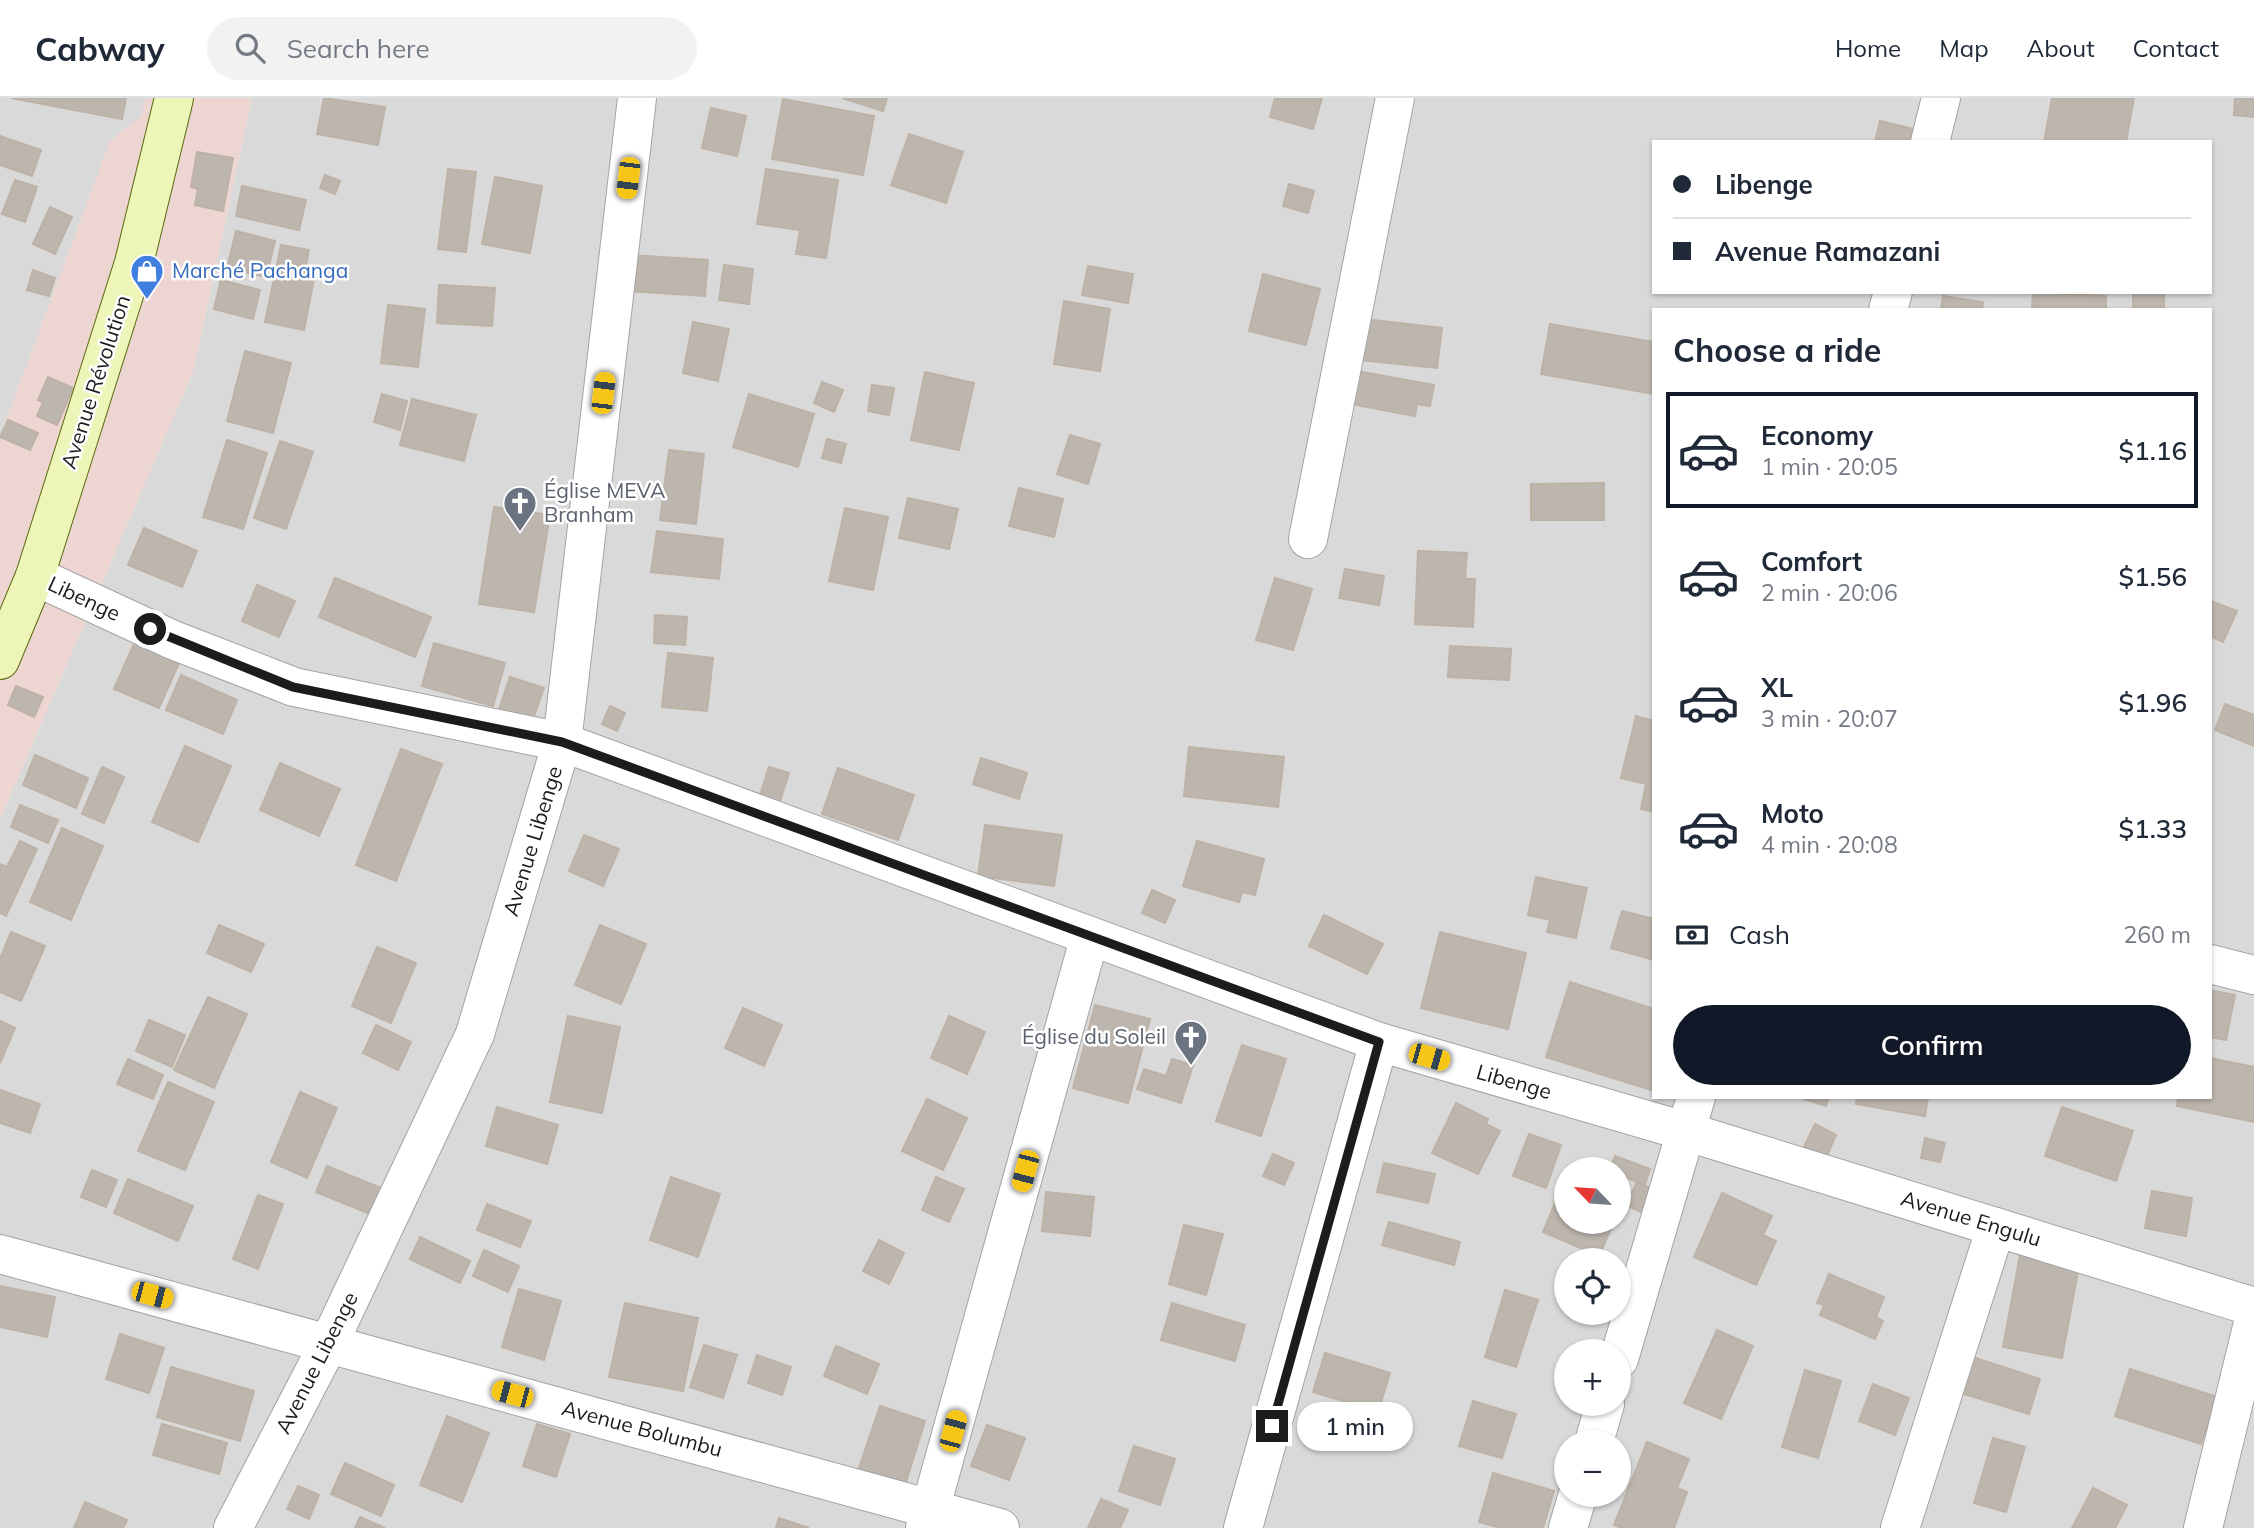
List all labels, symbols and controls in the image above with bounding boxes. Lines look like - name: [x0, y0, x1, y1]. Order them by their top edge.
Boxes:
- search box: [207, 17, 697, 80]
- text: Cabway: [35, 28, 165, 69]
- icon: search: [231, 29, 269, 67]
- text: Search here: [287, 32, 430, 65]
- text: Home: [1835, 33, 1901, 63]
- text: Map: [1939, 33, 1989, 63]
- text: About: [2027, 33, 2095, 63]
- text: Contact: [2133, 33, 2219, 63]
- car: [616, 156, 641, 200]
- text: Libenge: [1715, 168, 1813, 201]
- text: Avenue Ramazani: [1715, 235, 1940, 268]
- shop icon: Marché Pachanga: [128, 252, 166, 301]
- place label: Marché Pachanga: [172, 257, 348, 283]
- street label: Avenue Révolution: [55, 292, 135, 472]
- text: Choose a ride: [1673, 330, 1881, 370]
- car: [591, 371, 616, 415]
- icon: car: [1677, 419, 1740, 482]
- text: Economy: [1761, 419, 1873, 452]
- text: $1.16: [2118, 434, 2187, 467]
- text: 1 min · 20:05: [1761, 452, 1898, 481]
- place label: Église MEVA Branham: [544, 477, 666, 527]
- church icon: Église MEVA Branham: [501, 484, 539, 533]
- icon: car: [1677, 545, 1740, 608]
- text: Comfort: [1761, 545, 1862, 578]
- text: $1.56: [2118, 560, 2187, 593]
- street label: Libenge: [44, 570, 125, 626]
- text: 2 min · 20:06: [1761, 578, 1898, 607]
- route start: [134, 613, 166, 645]
- icon: car: [1677, 671, 1740, 734]
- text: XL: [1761, 671, 1793, 704]
- text: $1.96: [2118, 686, 2187, 719]
- text: 3 min · 20:07: [1761, 704, 1898, 733]
- street label: Avenue Libenge: [497, 763, 567, 919]
- icon: car: [1677, 797, 1740, 860]
- text: Moto: [1761, 797, 1824, 830]
- text: $1.33: [2118, 812, 2187, 845]
- text: 4 min · 20:08: [1761, 830, 1898, 859]
- icon: cash: [1673, 916, 1711, 954]
- text: Cash: [1729, 918, 1790, 951]
- text: 260 m: [2123, 920, 2191, 949]
- button: Confirm: [1673, 1005, 2191, 1085]
- church icon: Église du Soleil: [1172, 1018, 1210, 1067]
- place label: Église du Soleil: [1022, 1023, 1166, 1049]
- car: [1406, 1041, 1453, 1073]
- street label: Libenge: [1474, 1058, 1555, 1104]
- car: [1010, 1148, 1041, 1194]
- north arrow: [1554, 1157, 1631, 1234]
- map controls: [1554, 1157, 1631, 1507]
- street label: Avenue Engulu: [1898, 1184, 2045, 1252]
- button: locate: [1554, 1248, 1631, 1325]
- car: [129, 1279, 176, 1311]
- street label: Avenue Libenge: [269, 1287, 363, 1438]
- button: +: [1554, 1339, 1631, 1416]
- car: [489, 1378, 536, 1410]
- street label: Avenue Bolumbu: [559, 1394, 725, 1462]
- callout: 1 min: [1296, 1402, 1412, 1450]
- car: [938, 1408, 969, 1454]
- route end: [1256, 1410, 1288, 1442]
- text: 1 min: [1325, 1412, 1385, 1441]
- button: −: [1554, 1430, 1631, 1507]

